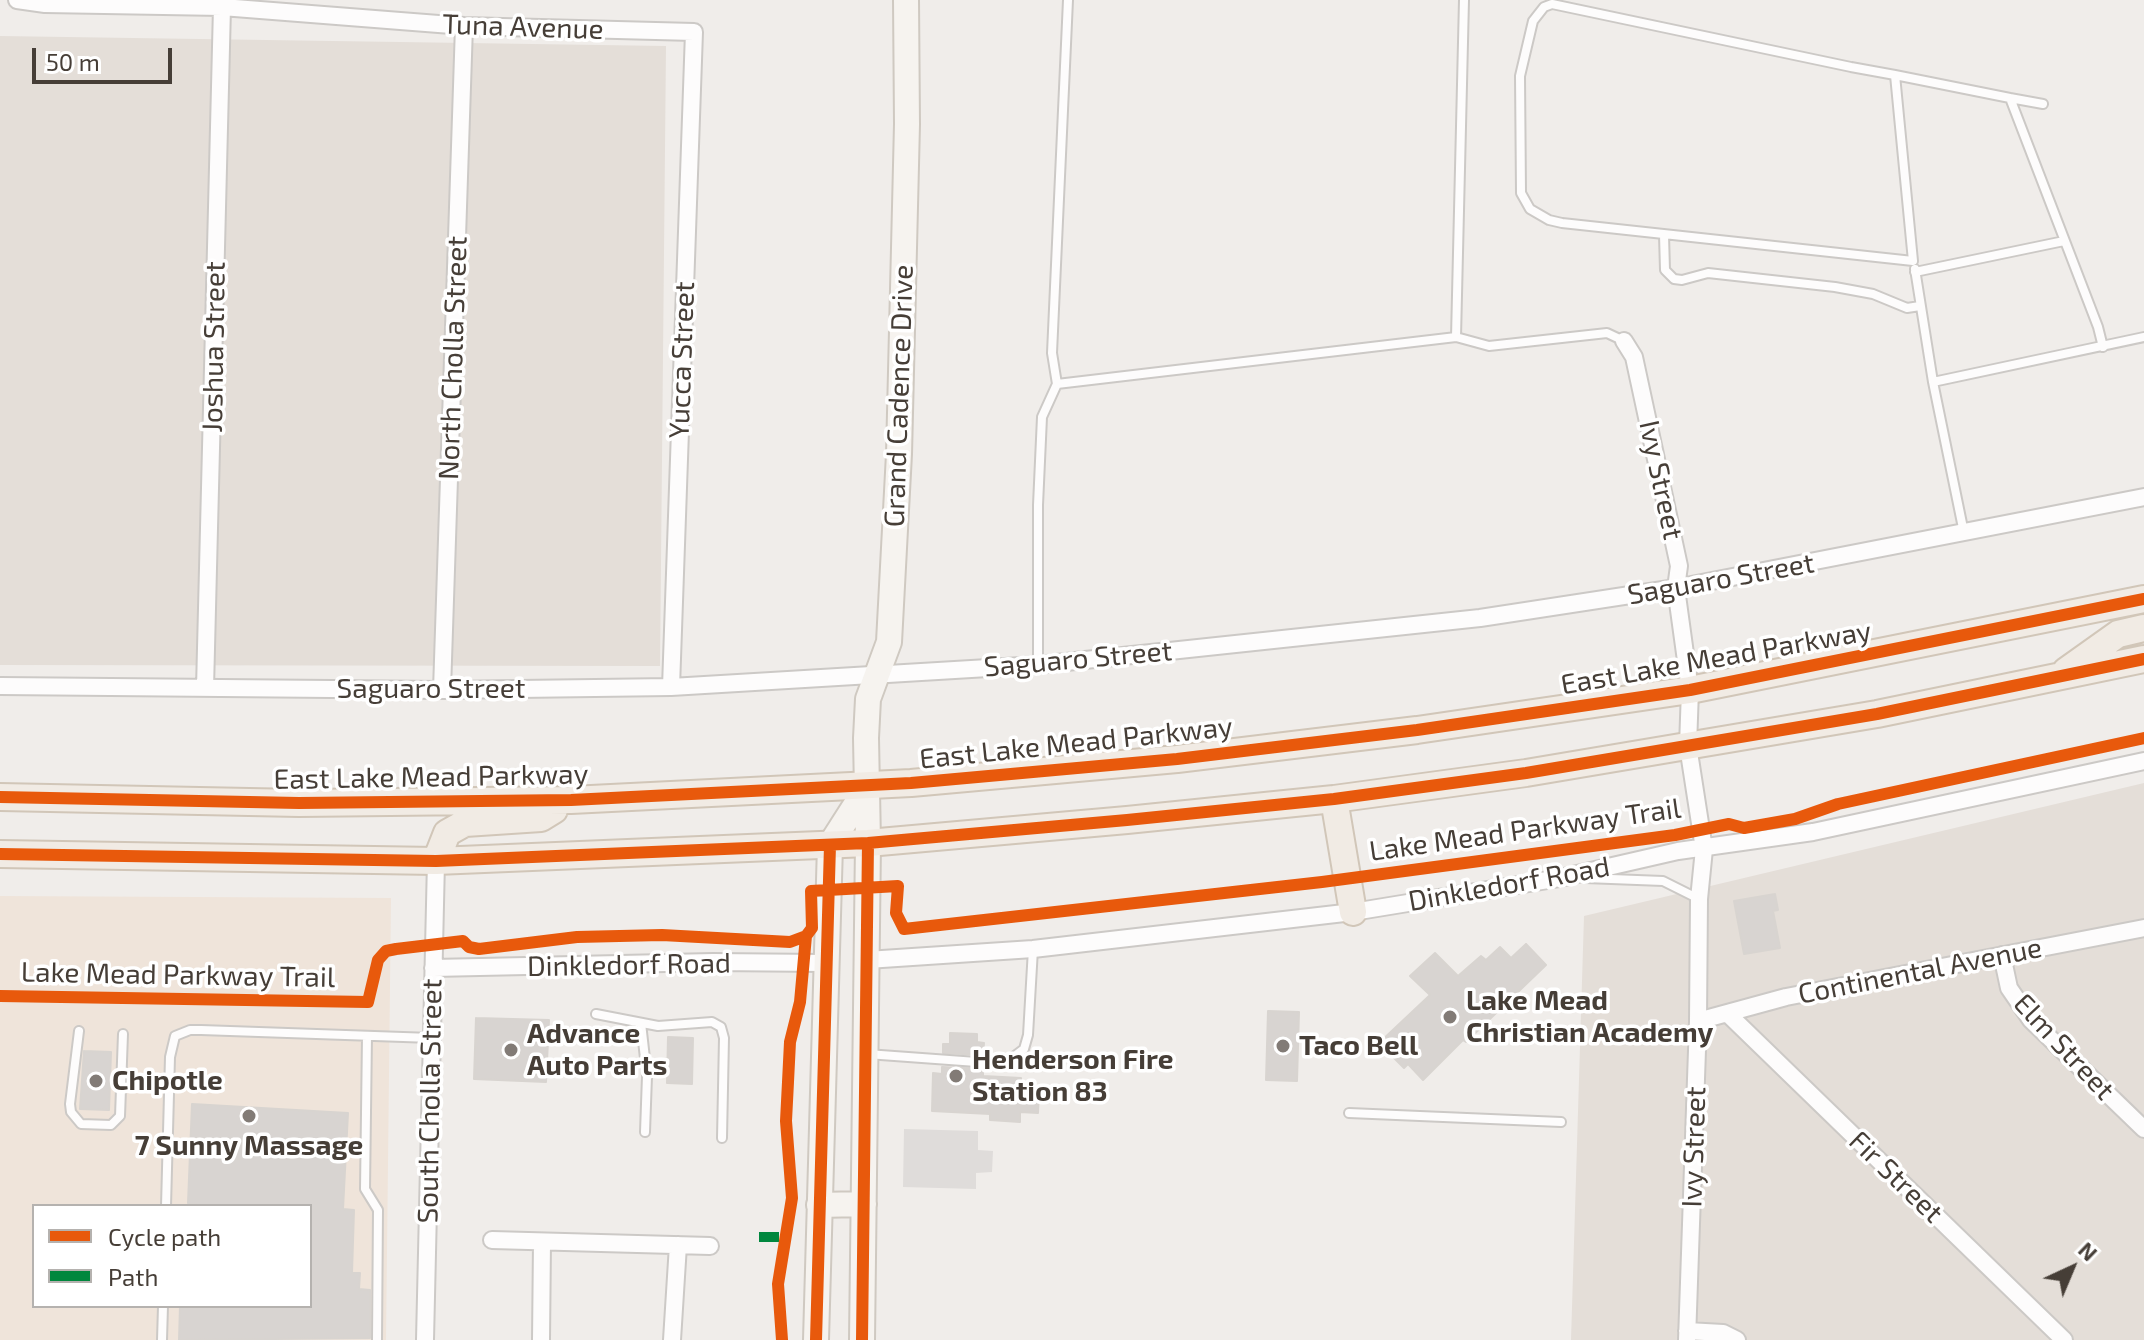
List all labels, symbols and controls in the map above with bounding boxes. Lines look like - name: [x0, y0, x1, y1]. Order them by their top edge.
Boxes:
- street label: Tuna Avenue: [442, 7, 604, 47]
- scale bar: [36, 32, 176, 82]
- text: 50 m: [46, 47, 100, 76]
- street label: North Cholla Street: [432, 235, 474, 481]
- street label: Joshua Street: [196, 261, 232, 433]
- street label: Grand Cadence Drive: [878, 264, 920, 528]
- street label: Yucca Street: [662, 281, 702, 439]
- street label: Ivy Street: [1632, 417, 1690, 543]
- street label: Saguaro Street: [1625, 546, 1817, 612]
- street label: East Lake Mead Parkway: [1558, 614, 1874, 702]
- street label: Saguaro Street: [982, 634, 1174, 684]
- street label: Saguaro Street: [337, 672, 525, 706]
- street label: East Lake Mead Parkway: [918, 710, 1234, 776]
- street label: East Lake Mead Parkway: [273, 757, 589, 797]
- street label: Lake Mead Parkway Trail: [1367, 791, 1683, 869]
- street label: Dinkledorf Road: [1406, 850, 1612, 918]
- street label: Continental Avenue: [1795, 931, 2045, 1011]
- street label: Dinkledorf Road: [527, 946, 731, 984]
- street label: Lake Mead Parkway Trail: [21, 955, 335, 995]
- street label: South Cholla Street: [411, 978, 449, 1224]
- place label: Lake Mead Christian Academy: [1466, 984, 1713, 1050]
- street label: Elm Street: [2007, 987, 2121, 1107]
- marker: Lake Mead Christian Academy: [1441, 1008, 1459, 1026]
- place label: Advance Auto Parts: [527, 1017, 667, 1083]
- place label: Taco Bell: [1299, 1029, 1418, 1063]
- marker: Taco Bell: [1274, 1037, 1292, 1055]
- marker: Advance Auto Parts: [502, 1041, 520, 1059]
- place label: Henderson Fire Station 83: [972, 1043, 1174, 1109]
- place label: Chipotle: [112, 1064, 223, 1098]
- marker: Henderson Fire Station 83: [947, 1067, 965, 1085]
- marker: Chipotle: [87, 1072, 105, 1090]
- street label: Ivy Street: [1675, 1086, 1713, 1208]
- marker: 7 Sunny Massage: [240, 1107, 258, 1125]
- street label: Fir Street: [1842, 1124, 1950, 1230]
- place label: 7 Sunny Massage: [135, 1129, 363, 1163]
- legend: [32, 1204, 312, 1308]
- text: Cycle path: [108, 1222, 221, 1251]
- north arrow: [2032, 1228, 2112, 1308]
- text: N: [2074, 1236, 2103, 1266]
- text: Path: [108, 1262, 158, 1291]

